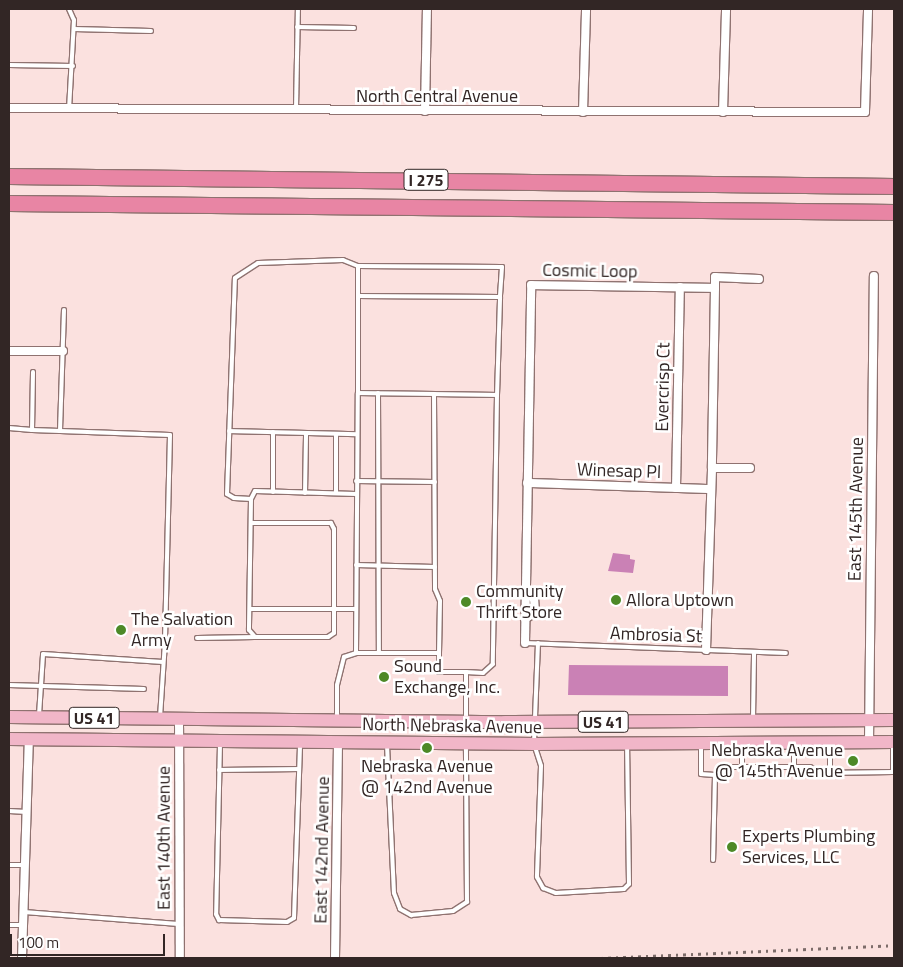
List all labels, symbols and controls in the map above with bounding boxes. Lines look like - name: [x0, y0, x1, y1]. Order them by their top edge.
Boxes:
- street label: North Central Avenue: [356, 85, 518, 107]
- road number: I 275: [404, 166, 448, 194]
- street label: Cosmic Loop: [542, 259, 638, 283]
- street label: Evercrisp Ct: [651, 342, 675, 432]
- street label: East 145th Avenue: [844, 437, 868, 581]
- street label: Winesap Pl: [576, 459, 662, 483]
- place label: Community Thrift Store: [476, 581, 563, 624]
- place label: Allora Uptown: [626, 589, 734, 611]
- marker: Allora Uptown: [610, 594, 622, 606]
- marker: Community Thrift Store: [460, 596, 472, 608]
- place label: The Salvation Army: [131, 609, 233, 652]
- street label: Ambrosia St: [610, 623, 702, 647]
- marker: The Salvation Army: [115, 624, 127, 636]
- place label: Sound Exchange, Inc.: [394, 656, 500, 699]
- marker: Sound Exchange, Inc.: [378, 671, 390, 683]
- road number: US 41: [68, 704, 120, 731]
- road number: US 41: [577, 709, 629, 736]
- street label: North Nebraska Avenue: [362, 714, 542, 738]
- place label: Nebraska Avenue @ 145th Avenue: [711, 740, 843, 782]
- marker: Nebraska Avenue @ 142nd Avenue: [421, 742, 433, 754]
- marker: Nebraska Avenue @ 145th Avenue: [847, 755, 859, 767]
- place label: Nebraska Avenue @ 142nd Avenue: [361, 756, 493, 799]
- street label: East 140th Avenue: [153, 766, 175, 910]
- street label: East 142nd Avenue: [310, 776, 334, 924]
- place label: Experts Plumbing Services, LLC: [742, 826, 875, 869]
- marker: Experts Plumbing Services, LLC: [726, 841, 738, 853]
- scale bar: [12, 924, 168, 956]
- text: 100 m: [18, 931, 59, 954]

